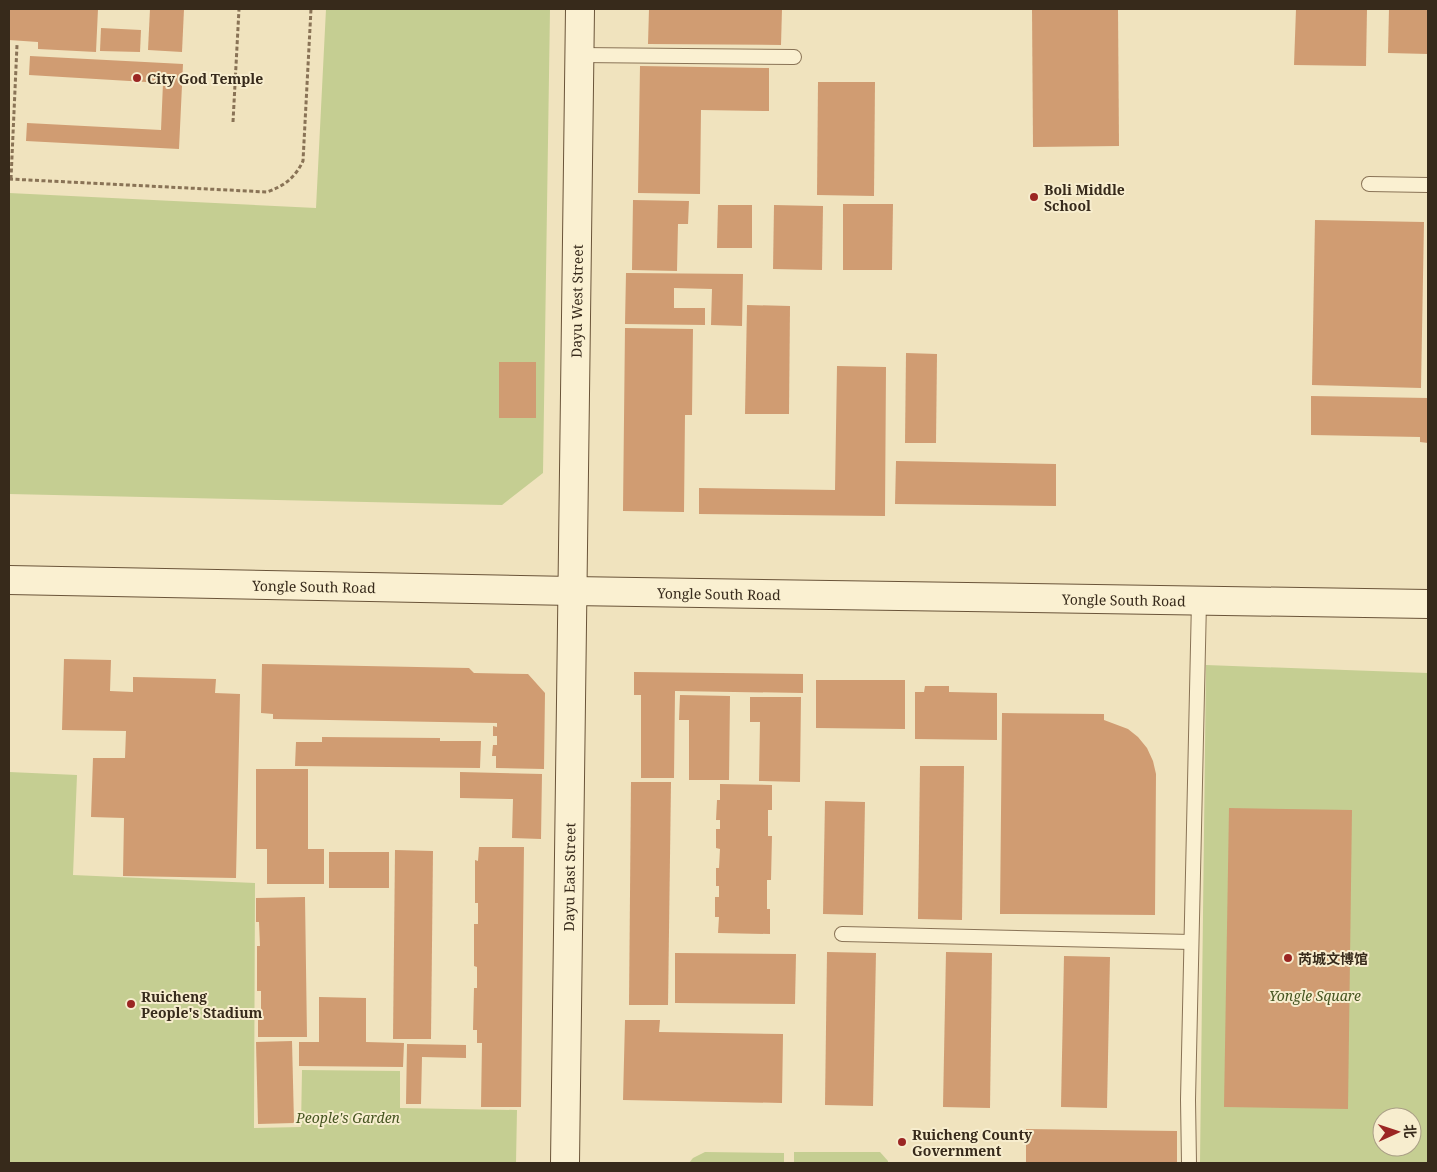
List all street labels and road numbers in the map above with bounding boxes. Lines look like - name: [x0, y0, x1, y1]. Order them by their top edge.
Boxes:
- street label: Dayu West Street: [566, 244, 586, 358]
- street label: Yongle South Road: [251, 575, 376, 597]
- street label: Yongle South Road: [656, 583, 781, 604]
- street label: Yongle South Road: [1061, 589, 1186, 610]
- street label: Dayu East Street: [559, 822, 579, 932]

